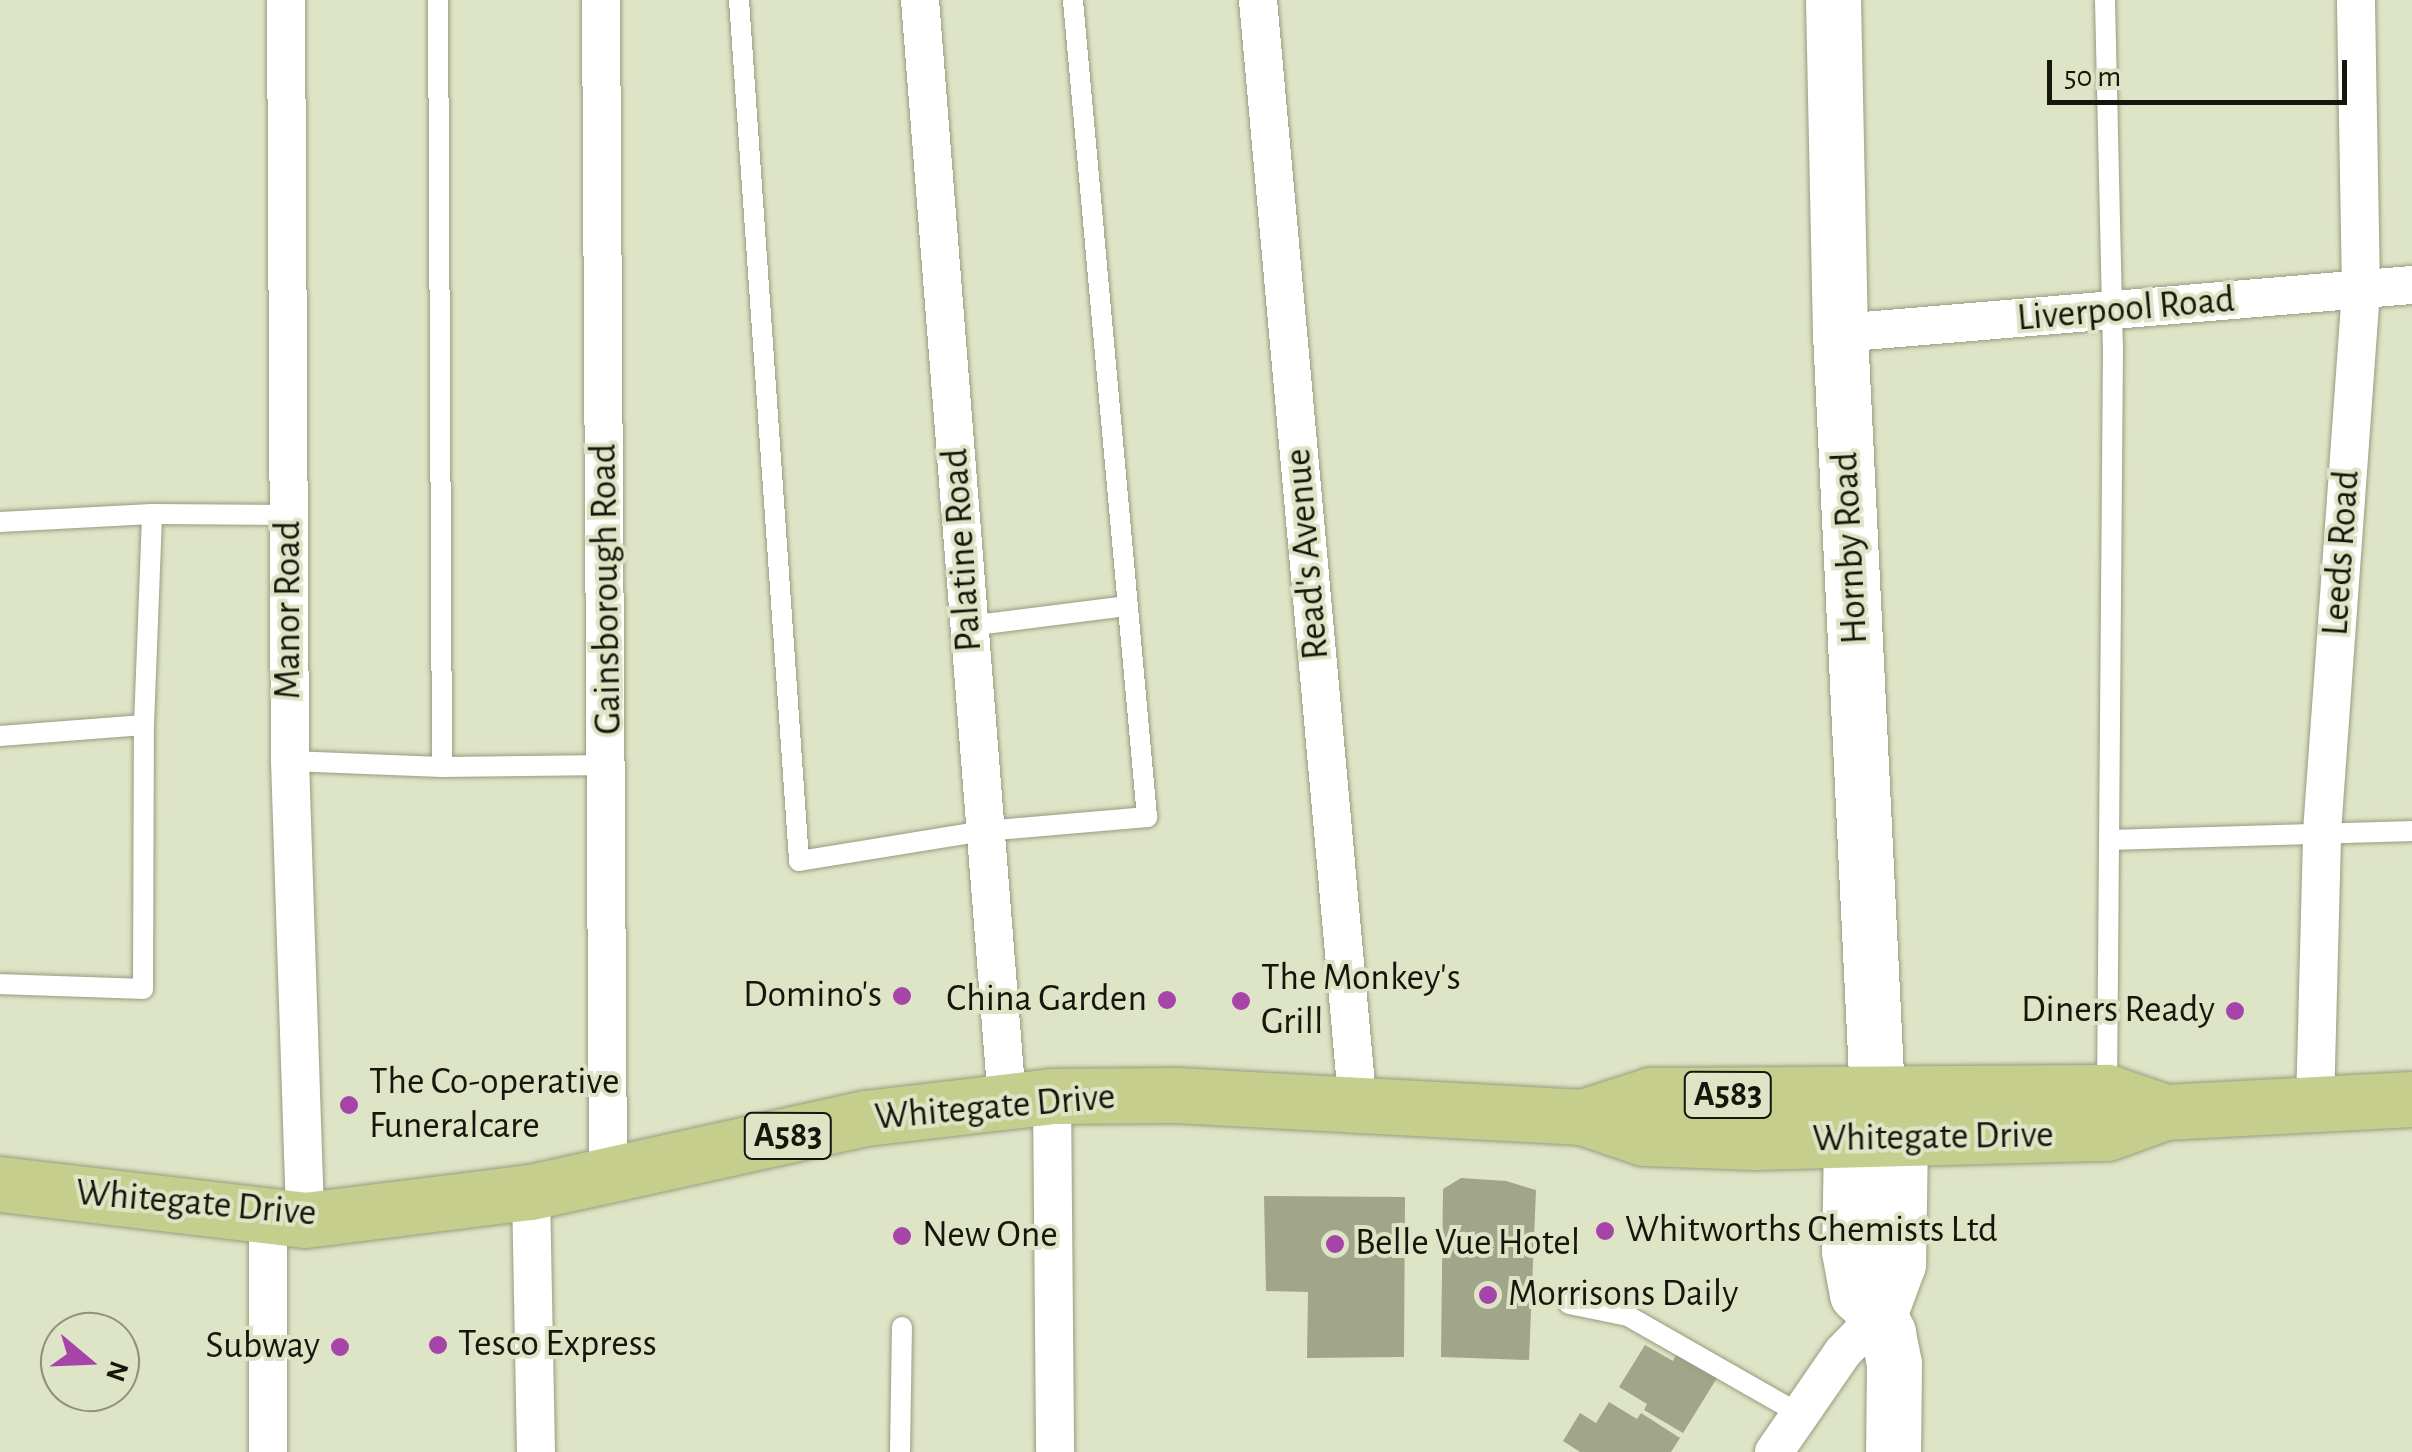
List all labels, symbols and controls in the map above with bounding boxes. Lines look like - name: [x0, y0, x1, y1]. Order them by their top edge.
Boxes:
- scale bar: [2052, 40, 2352, 102]
- text: 50 m: [2064, 62, 2121, 92]
- street label: Liverpool Road: [2015, 278, 2237, 342]
- street label: Gainsborough Road: [582, 443, 632, 735]
- street label: Read's Avenue: [1276, 446, 1340, 662]
- street label: Palatine Road: [933, 447, 993, 653]
- street label: Hornby Road: [1823, 451, 1879, 645]
- street label: Leeds Road: [2313, 469, 2371, 637]
- street label: Manor Road: [266, 521, 312, 699]
- place label: The Monkey's Grill: [1261, 956, 1461, 1046]
- place label: Domino's: [743, 973, 882, 1019]
- place label: China Garden: [946, 977, 1147, 1023]
- marker: Domino's: [891, 985, 913, 1007]
- place label: Diners Ready: [2021, 988, 2215, 1034]
- marker: China Garden: [1156, 989, 1178, 1011]
- marker: The Monkey's Grill: [1230, 990, 1252, 1012]
- marker: Diners Ready: [2224, 1000, 2246, 1022]
- place label: The Co-operative Funeralcare: [369, 1060, 619, 1150]
- road number: A583: [1683, 1065, 1773, 1125]
- street label: Whitegate Drive: [873, 1075, 1117, 1141]
- marker: The Co-operative Funeralcare: [338, 1094, 360, 1116]
- road number: A583: [743, 1106, 833, 1166]
- street label: Whitegate Drive: [1812, 1113, 2054, 1163]
- street label: Whitegate Drive: [74, 1171, 318, 1237]
- place label: Whitworths Chemists Ltd: [1625, 1208, 1998, 1254]
- place label: New One: [922, 1213, 1058, 1259]
- marker: Whitworths Chemists Ltd: [1594, 1220, 1616, 1242]
- place label: Belle Vue Hotel: [1355, 1221, 1580, 1267]
- marker: New One: [891, 1225, 913, 1247]
- marker: Belle Vue Hotel: [1324, 1233, 1346, 1255]
- place label: Morrisons Daily: [1508, 1272, 1738, 1318]
- marker: Morrisons Daily: [1477, 1284, 1499, 1306]
- north arrow: [40, 1312, 140, 1412]
- place label: Tesco Express: [458, 1322, 657, 1368]
- place label: Subway: [205, 1324, 320, 1370]
- marker: Tesco Express: [427, 1334, 449, 1356]
- marker: Subway: [329, 1336, 351, 1358]
- text: N: [100, 1357, 133, 1385]

